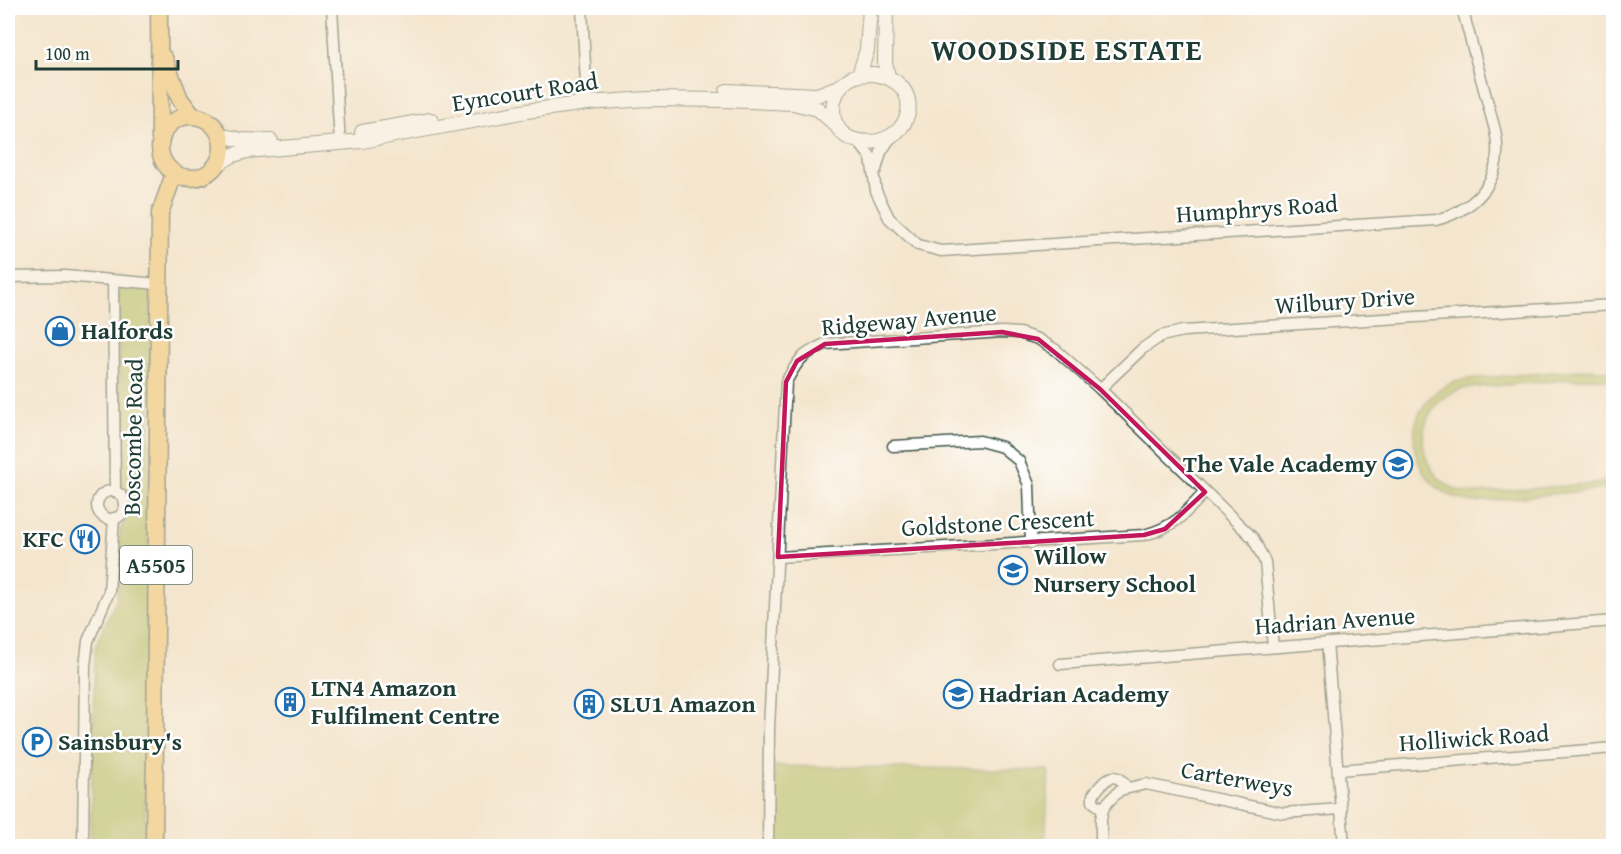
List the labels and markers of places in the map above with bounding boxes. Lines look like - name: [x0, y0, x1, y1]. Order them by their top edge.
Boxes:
- place label: Halfords: [81, 313, 173, 348]
- shop icon: Halfords: [44, 315, 76, 347]
- place label: The Vale Academy: [1183, 446, 1378, 481]
- school or university icon: The Vale Academy: [1382, 448, 1414, 480]
- place label: KFC: [23, 521, 64, 556]
- restaurant icon: KFC: [69, 523, 101, 555]
- place label: Willow Nursery School: [1034, 538, 1197, 601]
- school or university icon: Willow Nursery School: [997, 554, 1029, 586]
- place label: LTN4 Amazon Fulfilment Centre: [311, 670, 500, 733]
- place label: Hadrian Academy: [979, 676, 1170, 711]
- school or university icon: Hadrian Academy: [942, 678, 974, 710]
- building icon: LTN4 Amazon Fulfilment Centre: [274, 686, 306, 718]
- place label: SLU1 Amazon: [610, 686, 756, 721]
- building icon: SLU1 Amazon: [573, 688, 605, 720]
- place label: Sainsbury's: [58, 724, 182, 759]
- parking icon: Sainsbury's: [21, 726, 53, 758]

